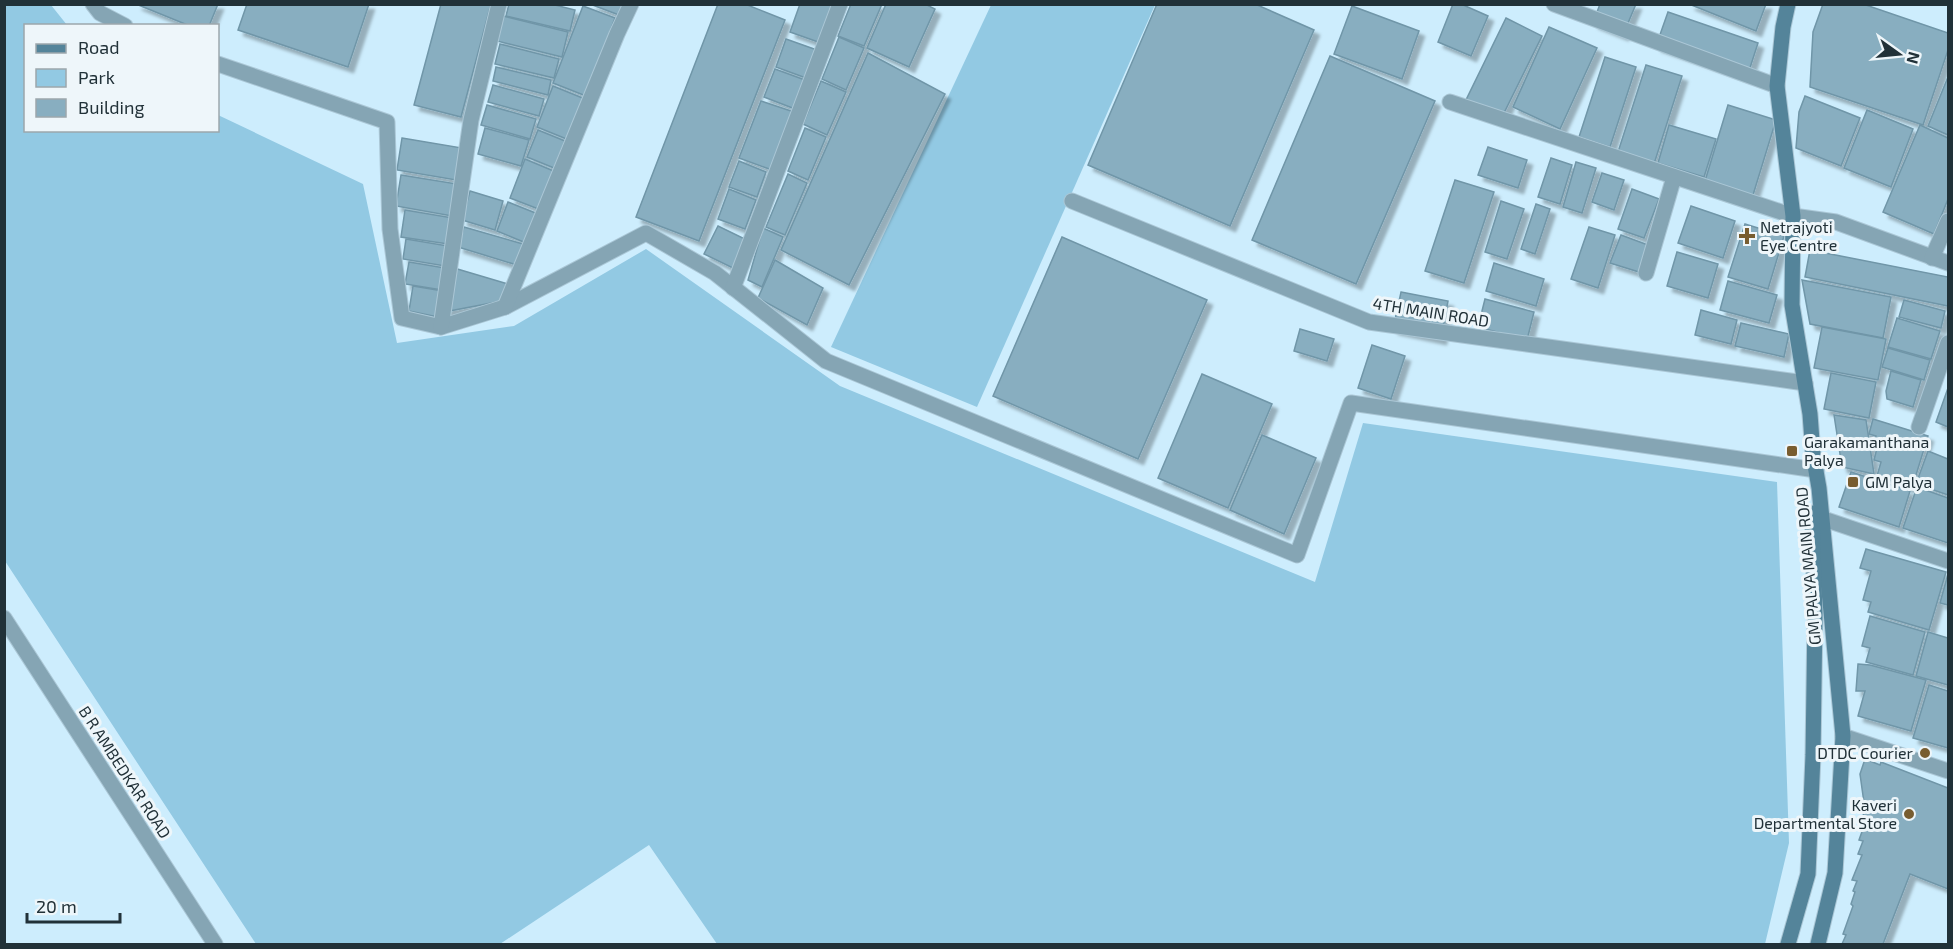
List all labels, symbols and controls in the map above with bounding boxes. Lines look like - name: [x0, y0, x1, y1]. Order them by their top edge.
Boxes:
- legend: [24, 24, 219, 132]
- north arrow: [1869, 24, 1929, 84]
- text: Road: [78, 36, 119, 58]
- text: N: [1903, 50, 1925, 66]
- text: Park: [78, 66, 115, 88]
- text: Building: [78, 96, 145, 118]
- place label: Netrajyoti Eye Centre: [1760, 217, 1837, 254]
- marker: Netrajyoti Eye Centre: [1738, 227, 1756, 245]
- street label: 4TH MAIN ROAD: [1372, 293, 1491, 330]
- place label: Garakamanthana Palya: [1804, 432, 1929, 469]
- marker: Garakamanthana Palya: [1785, 444, 1799, 458]
- place label: GM Palya: [1865, 472, 1932, 491]
- marker: GM Palya: [1846, 475, 1860, 489]
- street label: GM PALYA MAIN ROAD: [1791, 486, 1824, 646]
- street label: B R AMBEDKAR ROAD: [76, 702, 175, 841]
- place label: DTDC Courier: [1817, 743, 1914, 762]
- marker: DTDC Courier: [1918, 746, 1932, 760]
- place label: Kaveri Departmental Store: [1754, 795, 1897, 832]
- marker: Kaveri Departmental Store: [1902, 807, 1916, 821]
- scale bar: [27, 886, 120, 924]
- text: 20 m: [36, 895, 77, 917]

